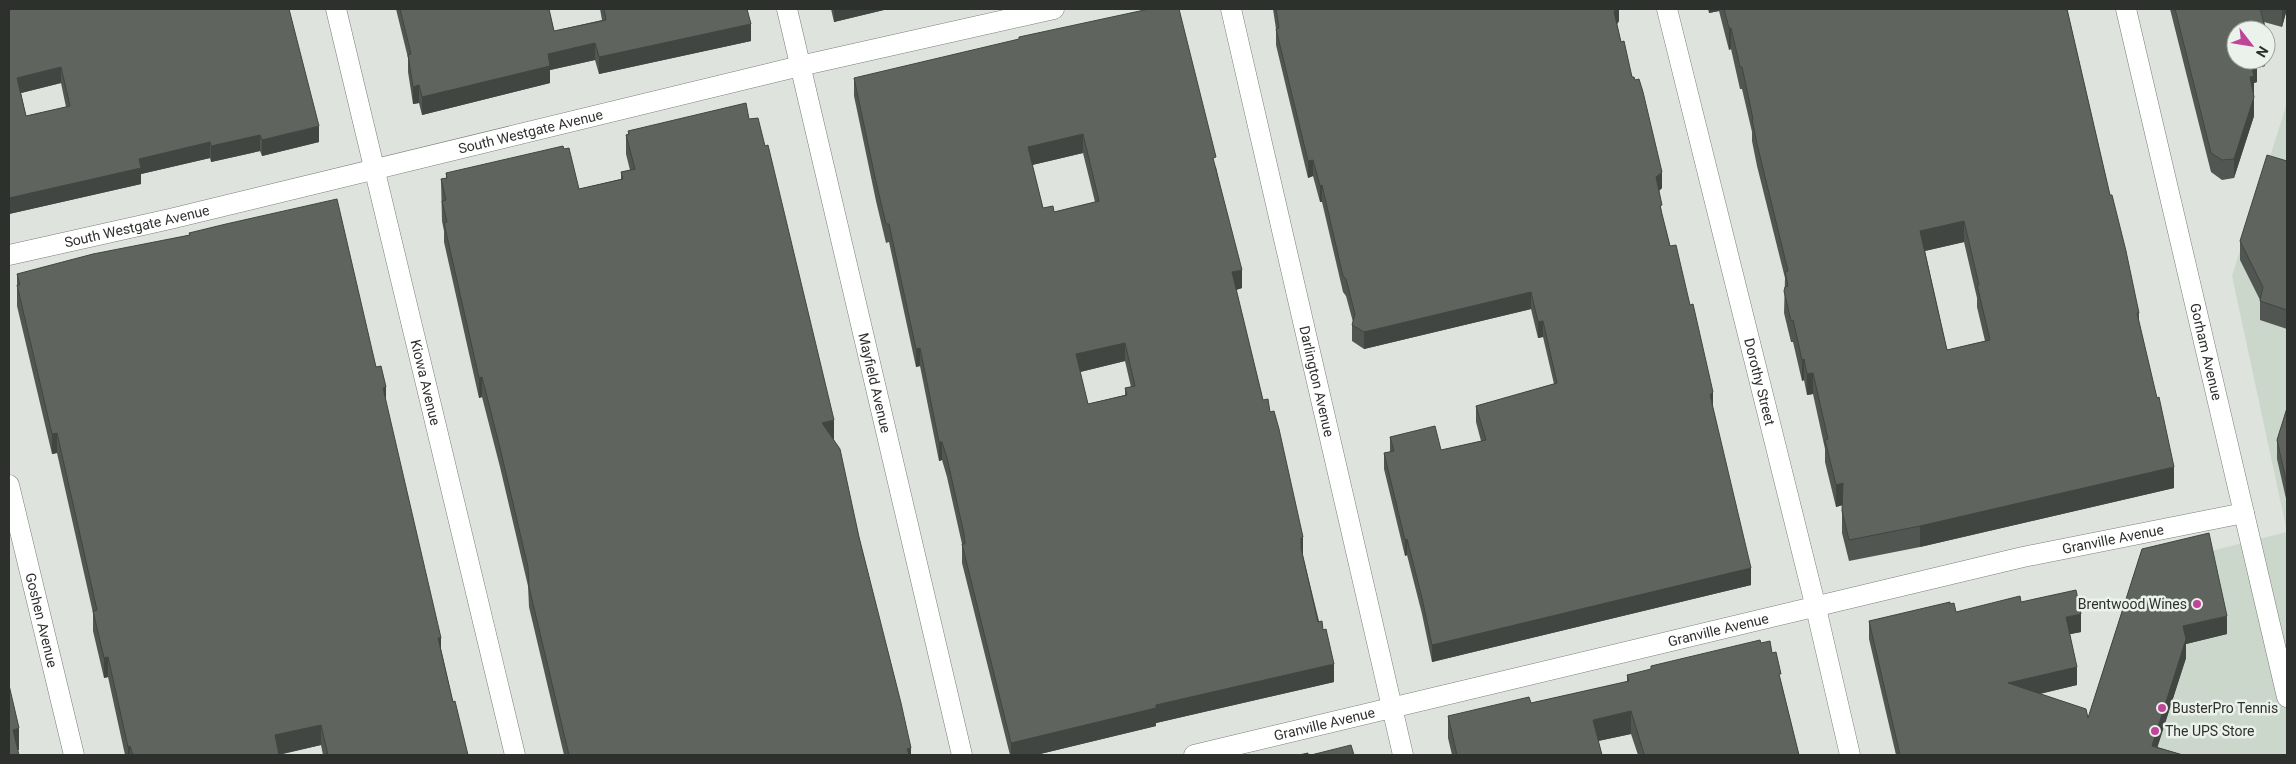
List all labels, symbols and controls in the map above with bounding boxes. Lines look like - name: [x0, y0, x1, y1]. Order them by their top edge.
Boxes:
- north arrow: [2226, 20, 2276, 70]
- text: N: [2253, 43, 2272, 60]
- street label: South Westgate Avenue: [457, 106, 604, 157]
- street label: South Westgate Avenue: [63, 202, 211, 250]
- street label: Gorham Avenue: [2187, 302, 2225, 402]
- street label: Darlington Avenue: [1296, 324, 1337, 438]
- street label: Mayfield Avenue: [855, 331, 894, 434]
- street label: Dorothy Street: [1741, 336, 1778, 427]
- street label: Kiowa Avenue: [408, 338, 444, 427]
- street label: Granville Avenue: [2061, 521, 2165, 557]
- street label: Goshen Avenue: [22, 571, 61, 669]
- place label: Brentwood Wines: [2078, 596, 2187, 612]
- marker: Brentwood Wines: [2191, 598, 2203, 610]
- street label: Granville Avenue: [1666, 610, 1770, 650]
- place label: BusterPro Tennis: [2172, 700, 2278, 716]
- marker: BusterPro Tennis: [2156, 702, 2168, 714]
- street label: Granville Avenue: [1272, 704, 1376, 744]
- place label: The UPS Store: [2165, 723, 2254, 739]
- marker: The UPS Store: [2149, 725, 2161, 737]

